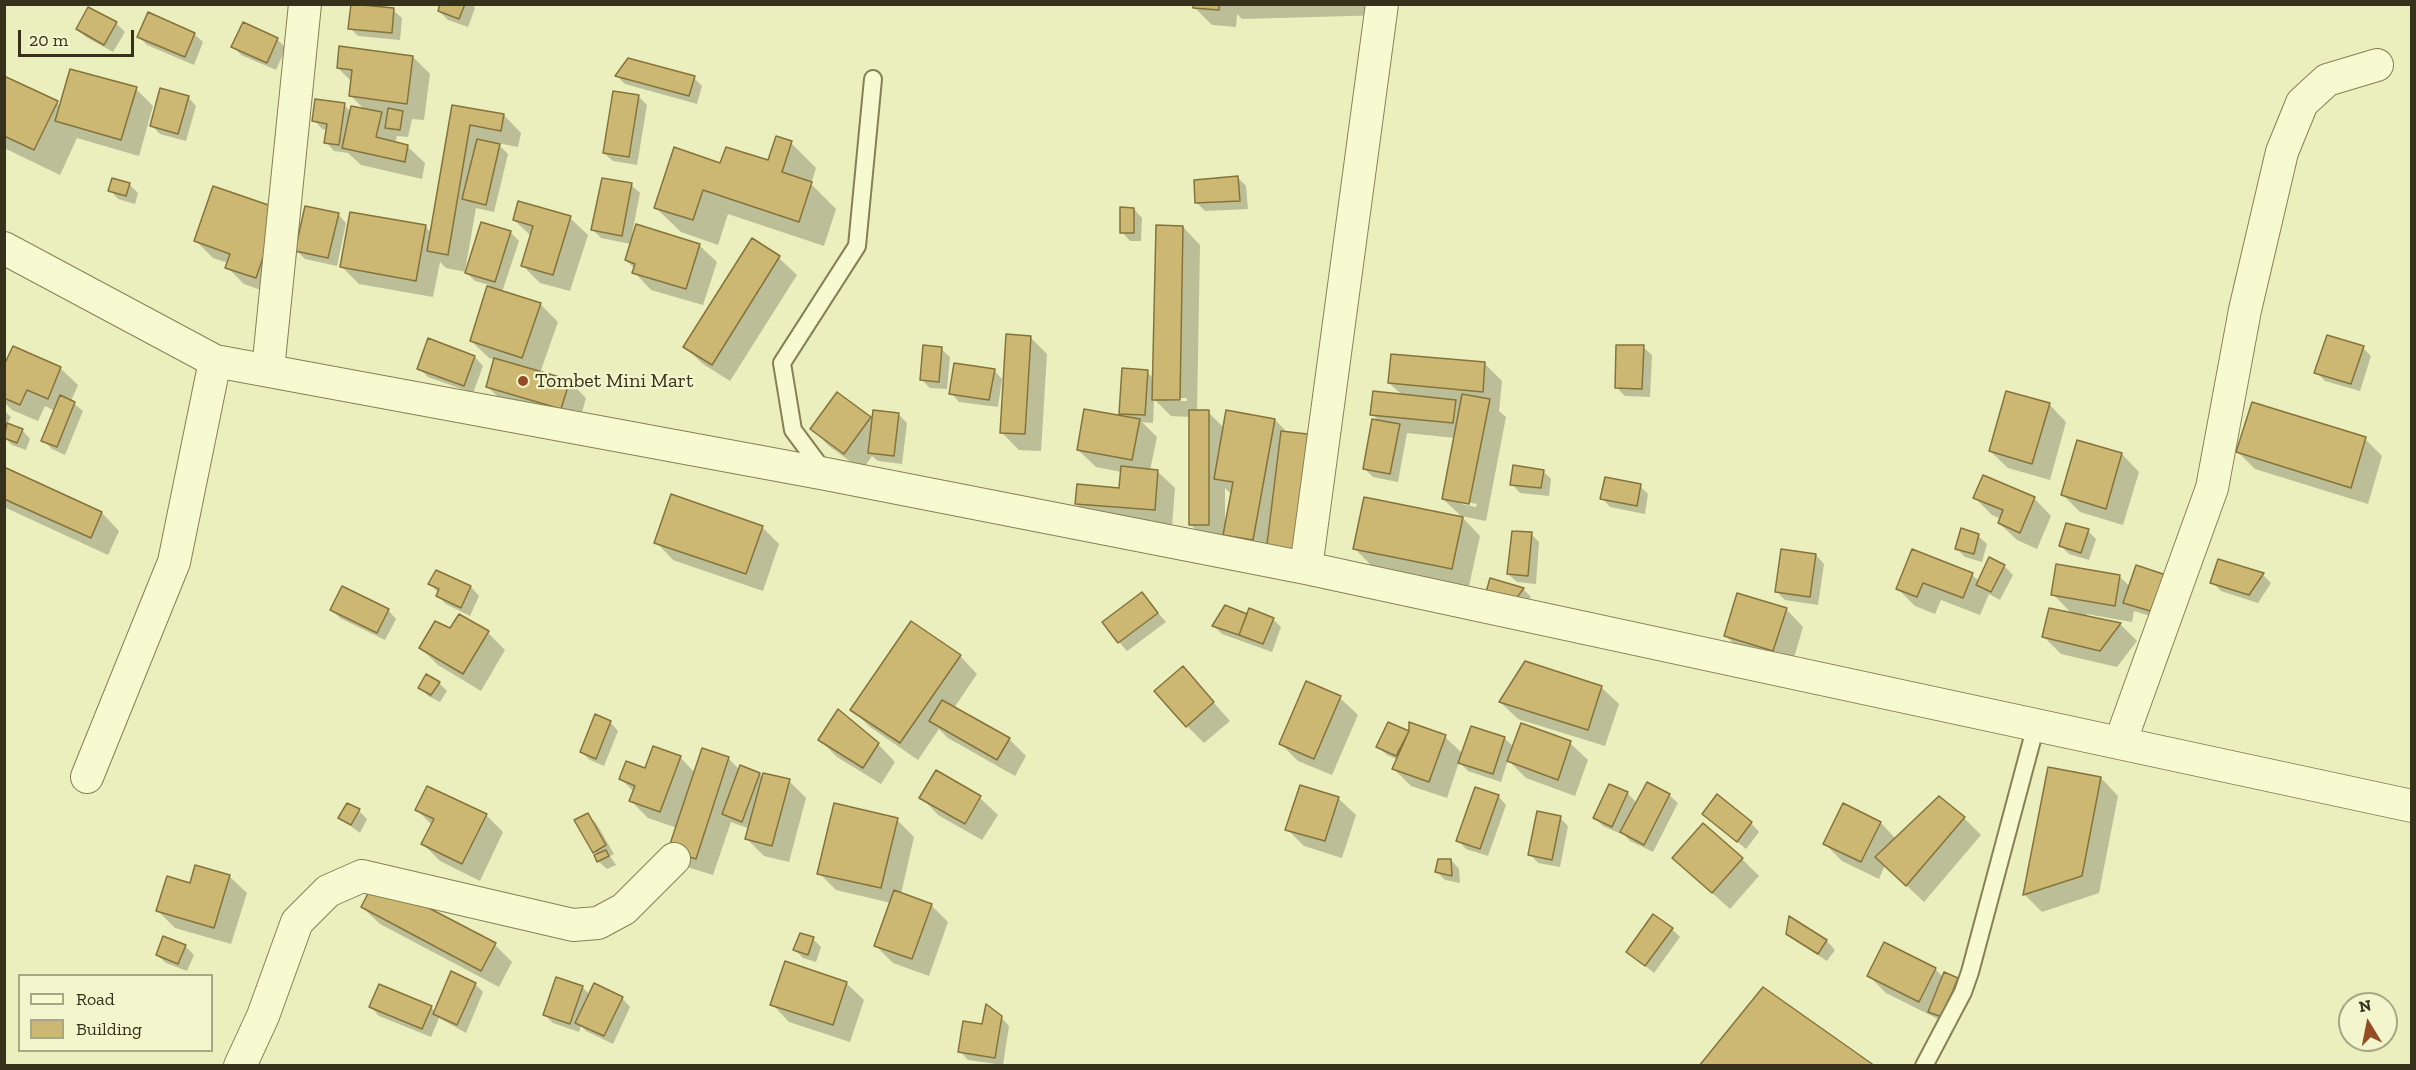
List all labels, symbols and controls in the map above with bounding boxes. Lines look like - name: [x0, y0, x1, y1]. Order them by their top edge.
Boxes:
- scale bar: [21, 18, 136, 56]
- text: 20 m: [29, 29, 68, 51]
- place label: Tombet Mini Mart: [535, 369, 693, 393]
- marker: Tombet Mini Mart: [516, 374, 530, 388]
- legend: [18, 974, 213, 1052]
- text: Road: [76, 988, 115, 1010]
- north arrow: [2338, 992, 2398, 1052]
- text: N: [2357, 995, 2373, 1016]
- text: Building: [76, 1018, 142, 1040]

